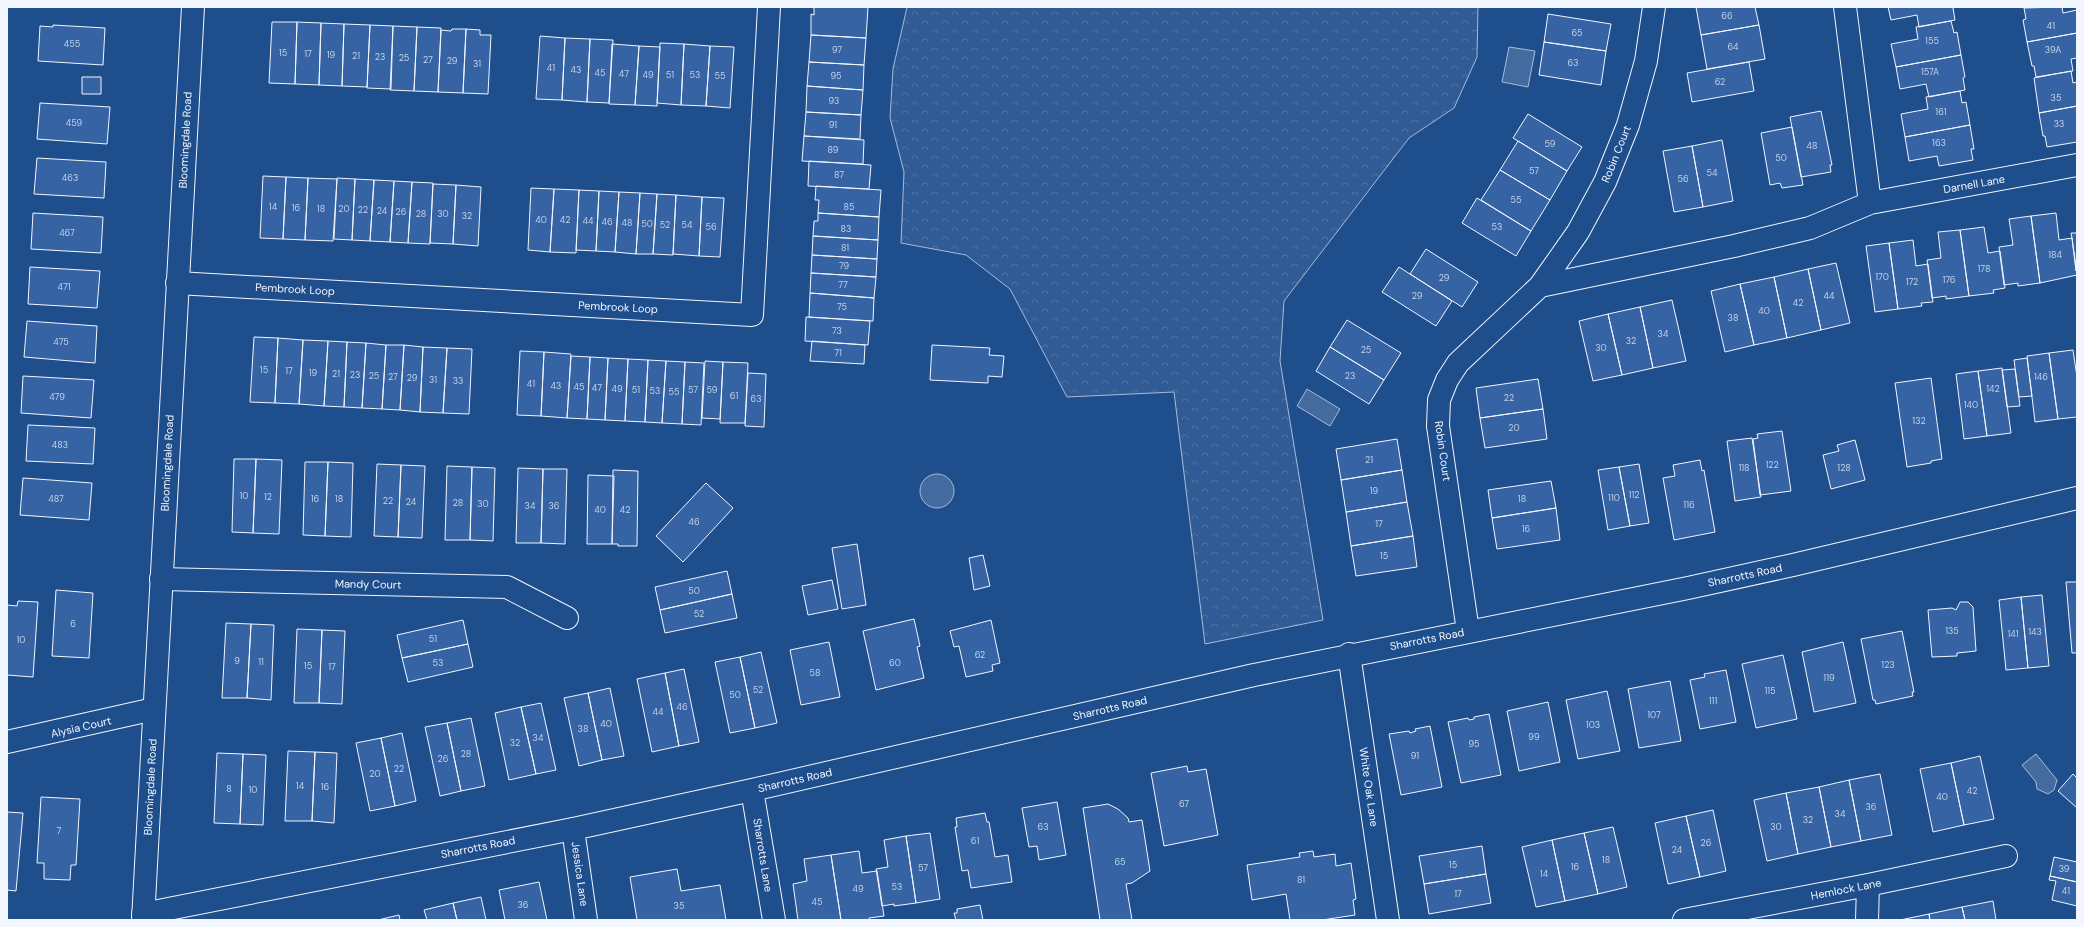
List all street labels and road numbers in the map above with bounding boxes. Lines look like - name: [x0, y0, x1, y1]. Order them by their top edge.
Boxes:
- street label: Bloomingdale Road: [175, 91, 195, 189]
- street label: Robin Court: [1598, 123, 1634, 185]
- street label: Darnell Lane: [1942, 172, 2006, 196]
- street label: Pembrook Loop: [255, 280, 335, 298]
- street label: Pembrook Loop: [578, 298, 658, 316]
- street label: Bloomingdale Road: [157, 414, 177, 512]
- street label: Robin Court: [1432, 420, 1454, 482]
- street label: Sharrotts Road: [1707, 560, 1784, 590]
- street label: Mandy Court: [335, 576, 401, 592]
- street label: Sharrotts Road: [1389, 625, 1466, 653]
- street label: Sharrotts Road: [1072, 693, 1149, 723]
- street label: Alysia Court: [49, 713, 113, 741]
- street label: Bloomingdale Road: [140, 738, 160, 836]
- street label: White Oak Lane: [1356, 746, 1382, 828]
- street label: Sharrotts Road: [757, 765, 834, 795]
- street label: Sharrotts Lane: [750, 817, 776, 893]
- street label: Sharrotts Road: [440, 833, 517, 861]
- street label: Jessica Lane: [569, 841, 591, 907]
- street label: Hemlock Lane: [1810, 875, 1882, 903]

